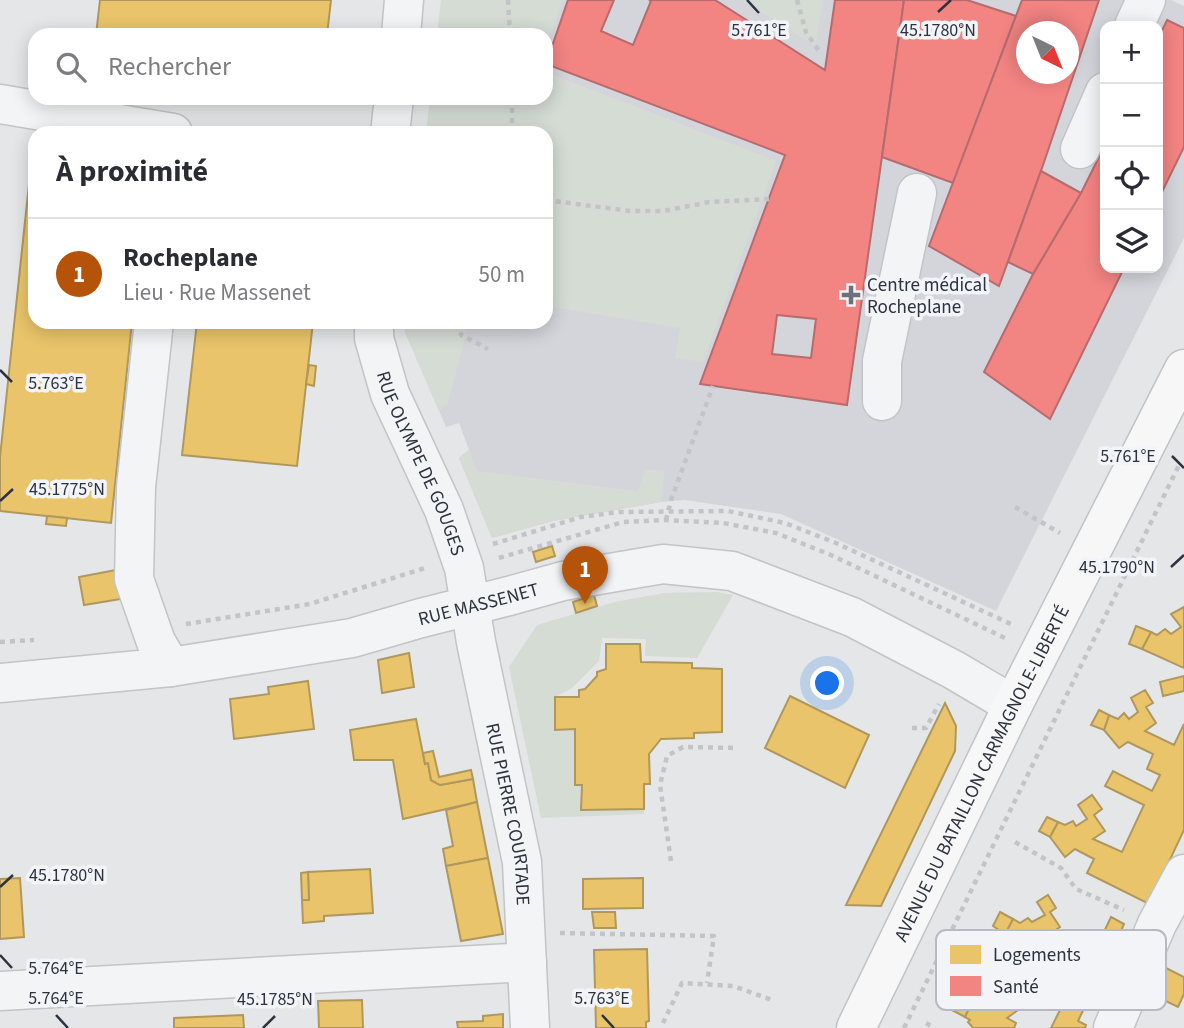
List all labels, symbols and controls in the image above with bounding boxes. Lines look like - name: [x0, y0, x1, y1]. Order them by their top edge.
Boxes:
- text: 5.761°E: [731, 18, 787, 43]
- text: 45.1780°N: [900, 18, 976, 43]
- north arrow: [1016, 21, 1079, 84]
- map controls: [1100, 21, 1163, 273]
- button: +: [1100, 21, 1163, 84]
- search box: [28, 28, 553, 105]
- icon: search: [52, 48, 90, 86]
- text: Rechercher: [108, 48, 231, 85]
- button: −: [1100, 84, 1163, 147]
- button: locate: [1100, 147, 1163, 210]
- text: À proximité: [56, 150, 208, 193]
- button: layers: [1100, 210, 1163, 273]
- text: Rocheplane: [123, 239, 258, 276]
- text: 1: [73, 258, 85, 291]
- text: 50 m: [478, 258, 525, 291]
- place label: Centre médical Rocheplane: [867, 272, 987, 321]
- text: Lieu · Rue Massenet: [123, 276, 311, 309]
- marker: Centre médical Rocheplane: [841, 285, 861, 305]
- street label: RUE OLYMPE DE GOUGES: [369, 368, 471, 560]
- text: 5.763°E: [28, 371, 84, 396]
- text: 5.761°E: [1100, 444, 1156, 469]
- text: 45.1775°N: [29, 477, 105, 502]
- pin: 1: [562, 546, 608, 604]
- text: 45.1790°N: [1079, 555, 1155, 580]
- street label: RUE MASSENET: [415, 576, 542, 633]
- street label: AVENUE DU BATAILLON CARMAGNOLE-LIBERTÉ: [888, 601, 1077, 946]
- your location: [810, 666, 844, 700]
- street label: RUE PIERRE COURTADE: [478, 721, 536, 906]
- text: 45.1780°N: [29, 863, 105, 888]
- legend: [936, 930, 1166, 1010]
- text: Logements: [993, 942, 1081, 969]
- text: 5.764°E: [28, 956, 84, 981]
- text: Santé: [993, 974, 1039, 1001]
- text: 5.764°E: [28, 986, 84, 1011]
- text: 5.763°E: [574, 986, 630, 1011]
- text: 45.1785°N: [237, 987, 313, 1012]

